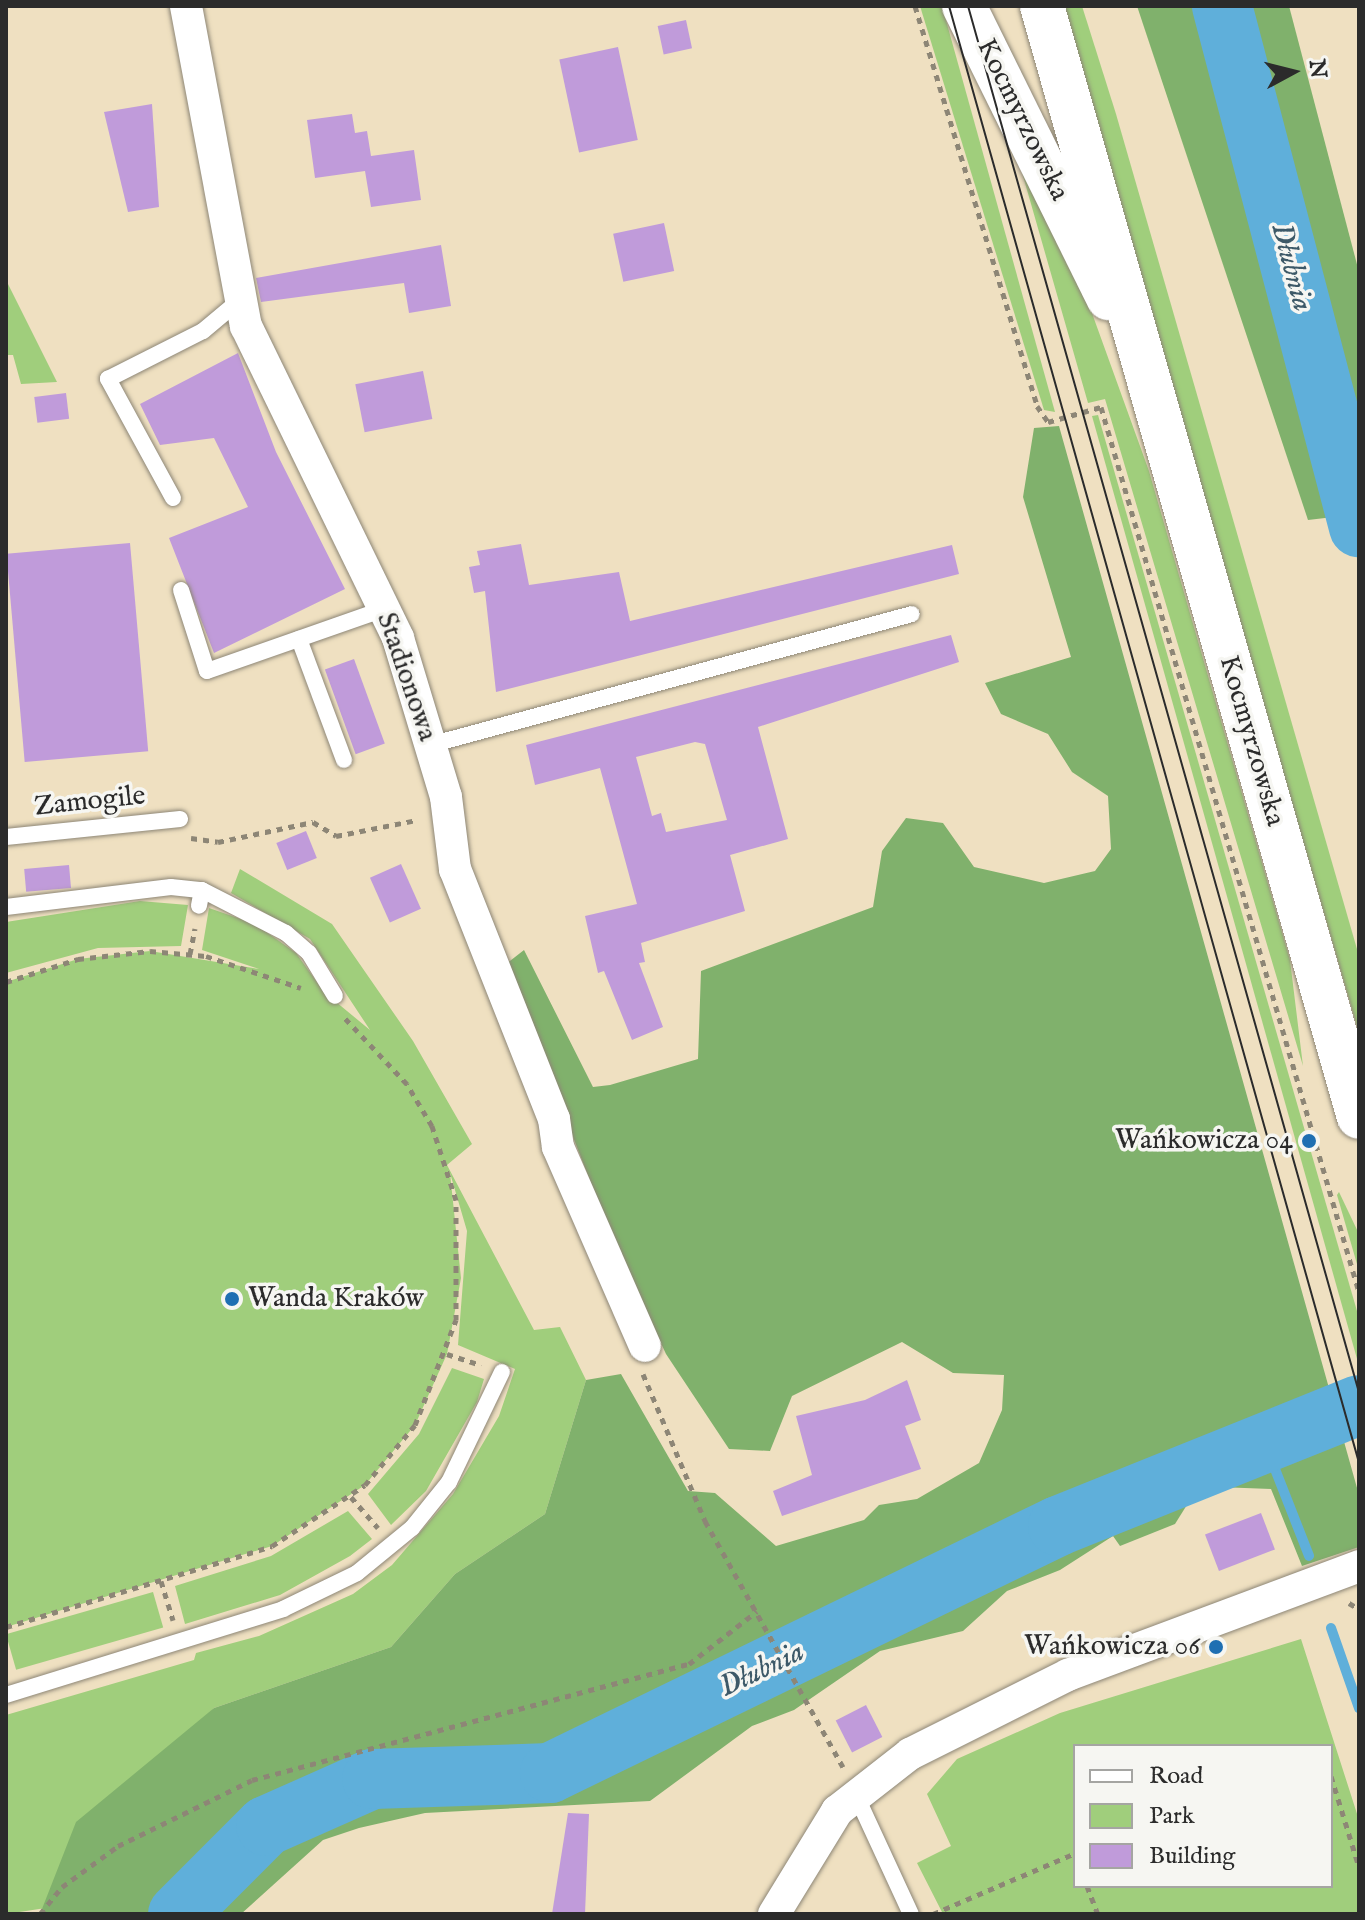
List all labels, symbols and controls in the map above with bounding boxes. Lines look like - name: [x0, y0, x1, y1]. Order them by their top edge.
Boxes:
- north arrow: [1253, 32, 1333, 112]
- street label: Kocmyrzowska: [968, 34, 1076, 206]
- text: N: [1302, 58, 1332, 80]
- water label: Dłubnia: [1262, 219, 1320, 315]
- street label: Stadionowa: [368, 608, 444, 746]
- street label: Kocmyrzowska: [1211, 652, 1291, 830]
- street label: Zamogile: [33, 779, 147, 825]
- place label: Wańkowicza 04: [1115, 1124, 1293, 1158]
- marker: Wańkowicza 04: [1300, 1132, 1318, 1150]
- place label: Wanda Kraków: [248, 1282, 424, 1316]
- marker: Wanda Kraków: [223, 1290, 241, 1308]
- place label: Wańkowicza 06: [1024, 1630, 1200, 1664]
- water label: Dłubnia: [714, 1634, 810, 1706]
- marker: Wańkowicza 06: [1207, 1638, 1225, 1656]
- legend: [1073, 1744, 1333, 1888]
- text: Road: [1149, 1761, 1203, 1792]
- text: Park: [1149, 1801, 1195, 1832]
- text: Building: [1149, 1841, 1235, 1872]

